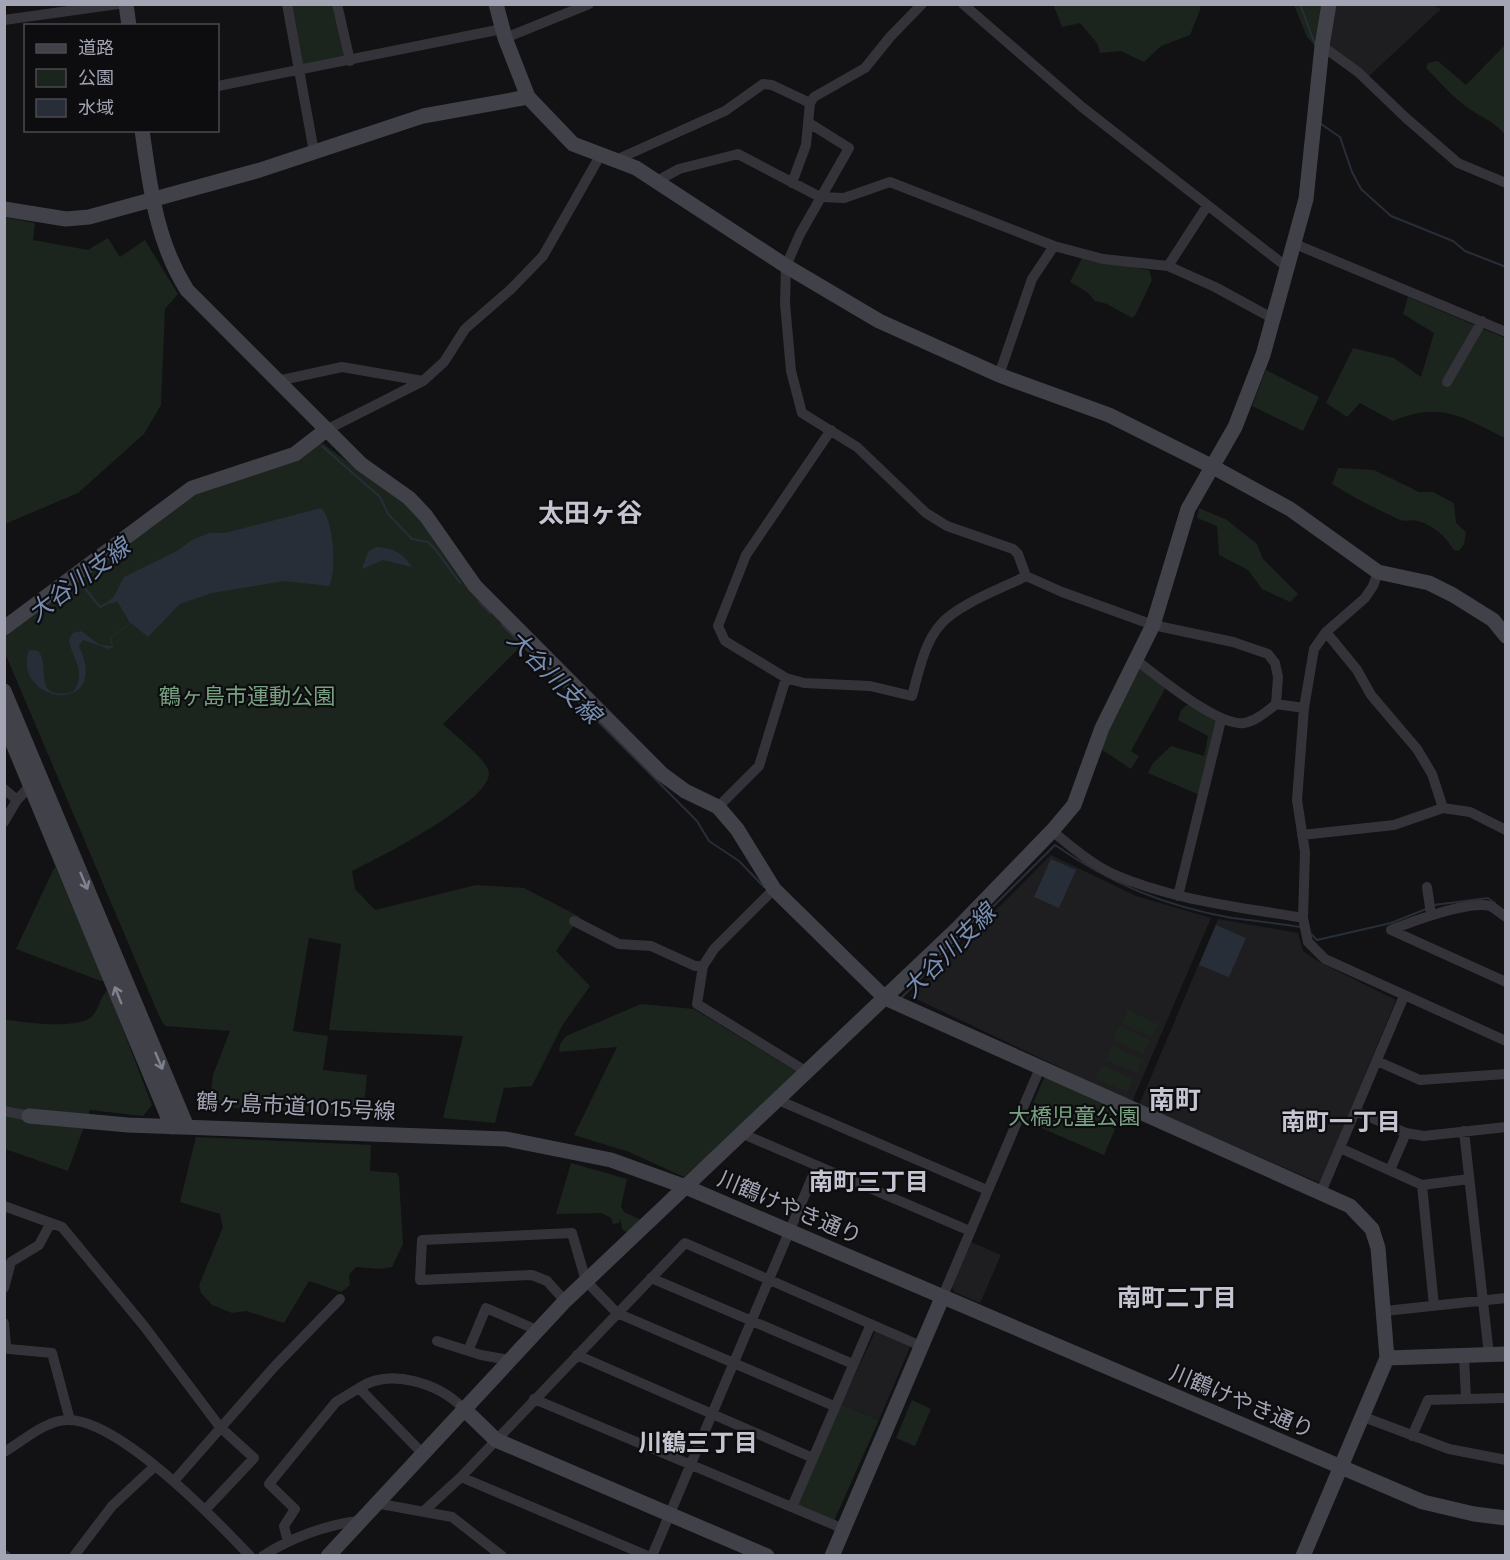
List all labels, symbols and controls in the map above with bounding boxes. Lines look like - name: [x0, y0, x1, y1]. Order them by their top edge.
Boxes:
- legend: [24, 24, 219, 132]
- text: 道路: [78, 36, 114, 58]
- text: 公園: [78, 66, 114, 88]
- text: 水域: [78, 96, 114, 118]
- district label: 太田ヶ谷: [538, 496, 642, 527]
- water label: 大谷川支線: [21, 529, 137, 626]
- water label: 大谷川支線: [502, 623, 610, 731]
- park label: 鶴ヶ島市運動公園: [159, 682, 335, 709]
- one-way arrow: [79, 871, 90, 890]
- water label: 大谷川支線: [895, 895, 1003, 1003]
- one-way arrow: [112, 987, 123, 1005]
- one-way arrow: [154, 1051, 165, 1070]
- district label: 南町: [1149, 1083, 1201, 1114]
- street label: 鶴ヶ島市道1015号線: [196, 1087, 397, 1124]
- park label: 大橋児童公園: [1008, 1102, 1140, 1129]
- district label: 南町一丁目: [1281, 1106, 1401, 1135]
- street label: 川鶴けやき通り: [714, 1164, 866, 1249]
- district label: 南町三丁目: [809, 1166, 929, 1195]
- district label: 南町二丁目: [1117, 1282, 1237, 1311]
- street label: 川鶴けやき通り: [1166, 1358, 1318, 1443]
- district label: 川鶴三丁目: [638, 1427, 758, 1456]

